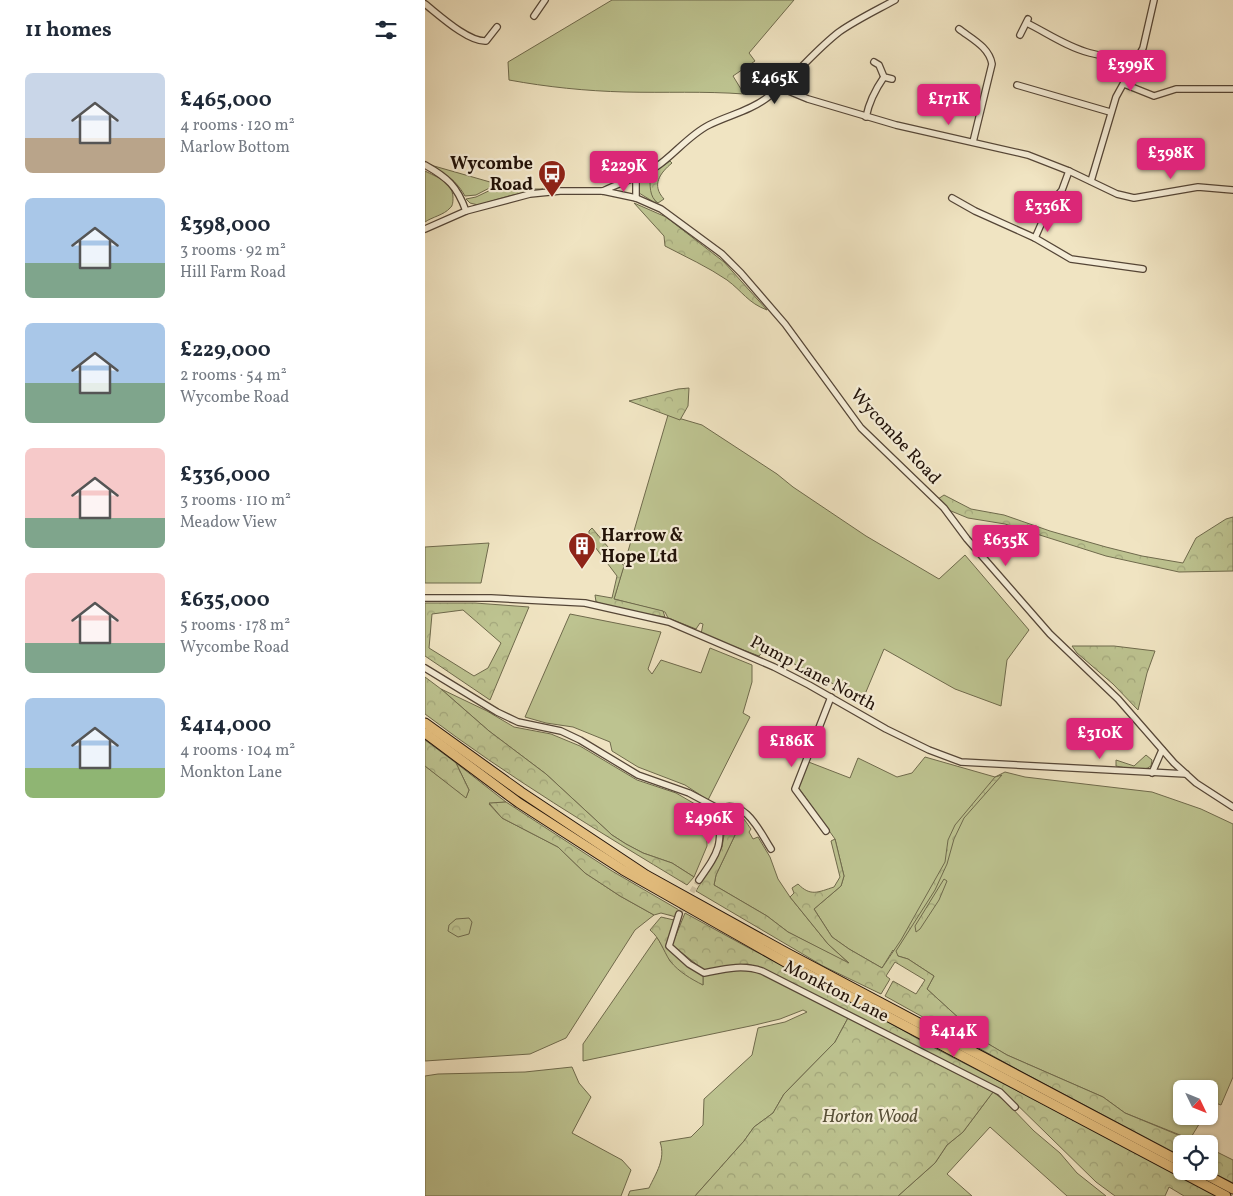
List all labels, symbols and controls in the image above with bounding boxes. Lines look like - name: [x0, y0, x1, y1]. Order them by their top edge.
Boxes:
- text: 11 homes: [25, 16, 112, 45]
- icon: filters: [372, 16, 400, 44]
- pin: £399K: [1096, 49, 1166, 92]
- text: £399K: [1108, 55, 1154, 77]
- pin: £465K: [740, 62, 810, 105]
- text: £465K: [752, 68, 798, 90]
- pin: £171K: [914, 84, 984, 126]
- text: £465,000: [180, 86, 272, 115]
- text: £171K: [928, 89, 970, 111]
- icon: home: [65, 93, 125, 153]
- text: 4 rooms · 120 m²: [180, 115, 295, 137]
- text: Marlow Bottom: [180, 137, 290, 159]
- pin: £398K: [1136, 138, 1206, 180]
- text: £398K: [1148, 143, 1194, 165]
- pin: £229K: [589, 150, 659, 193]
- place label: Wycombe Road: [450, 152, 533, 198]
- text: £229K: [601, 156, 647, 178]
- bus stop icon: Wycombe Road: [537, 159, 567, 198]
- pin: £336K: [1013, 190, 1083, 233]
- text: £336K: [1025, 196, 1071, 218]
- text: £398,000: [180, 211, 271, 240]
- icon: home: [65, 218, 125, 278]
- text: 3 rooms · 92 m²: [180, 240, 286, 262]
- text: Hill Farm Road: [180, 262, 286, 284]
- text: £229,000: [180, 336, 271, 365]
- icon: home: [65, 343, 125, 403]
- text: 2 rooms · 54 m²: [180, 365, 287, 387]
- street label: Wycombe Road: [844, 383, 946, 491]
- text: Wycombe Road: [180, 387, 289, 409]
- text: £336,000: [180, 461, 270, 490]
- icon: home: [65, 468, 125, 528]
- text: 3 rooms · 110 m²: [180, 490, 291, 512]
- text: Meadow View: [180, 512, 277, 534]
- place label: Harrow & Hope Ltd: [601, 524, 683, 570]
- pin: £635K: [971, 524, 1041, 567]
- text: £635K: [983, 530, 1029, 552]
- building icon: Harrow & Hope Ltd: [567, 531, 597, 570]
- text: £635,000: [180, 586, 270, 615]
- icon: home: [65, 593, 125, 653]
- text: 5 rooms · 178 m²: [180, 615, 290, 637]
- street label: Pump Lane North: [745, 630, 881, 718]
- text: Wycombe Road: [180, 637, 289, 659]
- text: £414,000: [180, 711, 271, 740]
- icon: home: [65, 718, 125, 778]
- pin: £310K: [1065, 718, 1135, 760]
- text: £310K: [1077, 723, 1123, 745]
- pin: £186K: [757, 726, 827, 768]
- text: £186K: [770, 731, 814, 753]
- text: 4 rooms · 104 m²: [180, 740, 295, 762]
- text: Monkton Lane: [180, 762, 282, 784]
- pin: £496K: [674, 802, 744, 845]
- text: £496K: [685, 808, 733, 830]
- street label: Monkton Lane: [779, 955, 893, 1029]
- pin: £414K: [919, 1016, 989, 1058]
- text: £414K: [931, 1021, 977, 1043]
- north arrow: [1173, 1080, 1217, 1125]
- map controls: [1173, 1080, 1218, 1180]
- park label: Horton Wood: [822, 1105, 918, 1130]
- button: locate: [1173, 1135, 1218, 1180]

